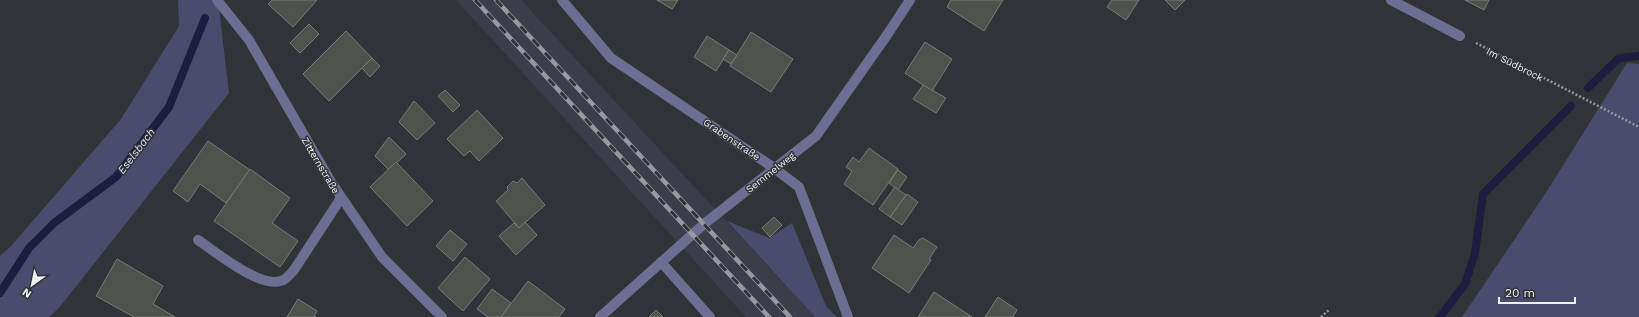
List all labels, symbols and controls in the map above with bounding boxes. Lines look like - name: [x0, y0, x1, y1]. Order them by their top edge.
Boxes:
- street label: Im Südbrock: [1485, 45, 1545, 84]
- street label: Grabenstraße: [701, 116, 762, 163]
- water label: Eselsbach: [115, 126, 158, 177]
- street label: Zitternstraße: [299, 135, 342, 196]
- street label: Semmelweg: [744, 149, 798, 195]
- north arrow: [12, 265, 52, 305]
- scale bar: [1499, 279, 1575, 305]
- text: N: [20, 285, 34, 301]
- text: 20 m: [1505, 286, 1535, 300]

